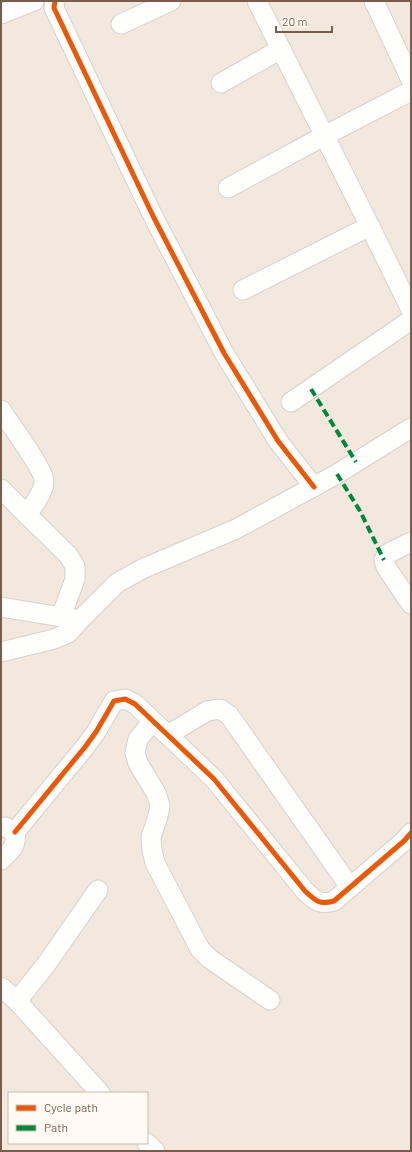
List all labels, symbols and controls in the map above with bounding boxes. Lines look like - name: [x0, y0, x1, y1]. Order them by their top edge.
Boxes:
- scale bar: [276, 8, 332, 34]
- text: 20 m: [282, 14, 308, 28]
- legend: [8, 1092, 148, 1144]
- text: Cycle path: [44, 1100, 98, 1114]
- text: Path: [44, 1120, 68, 1134]

